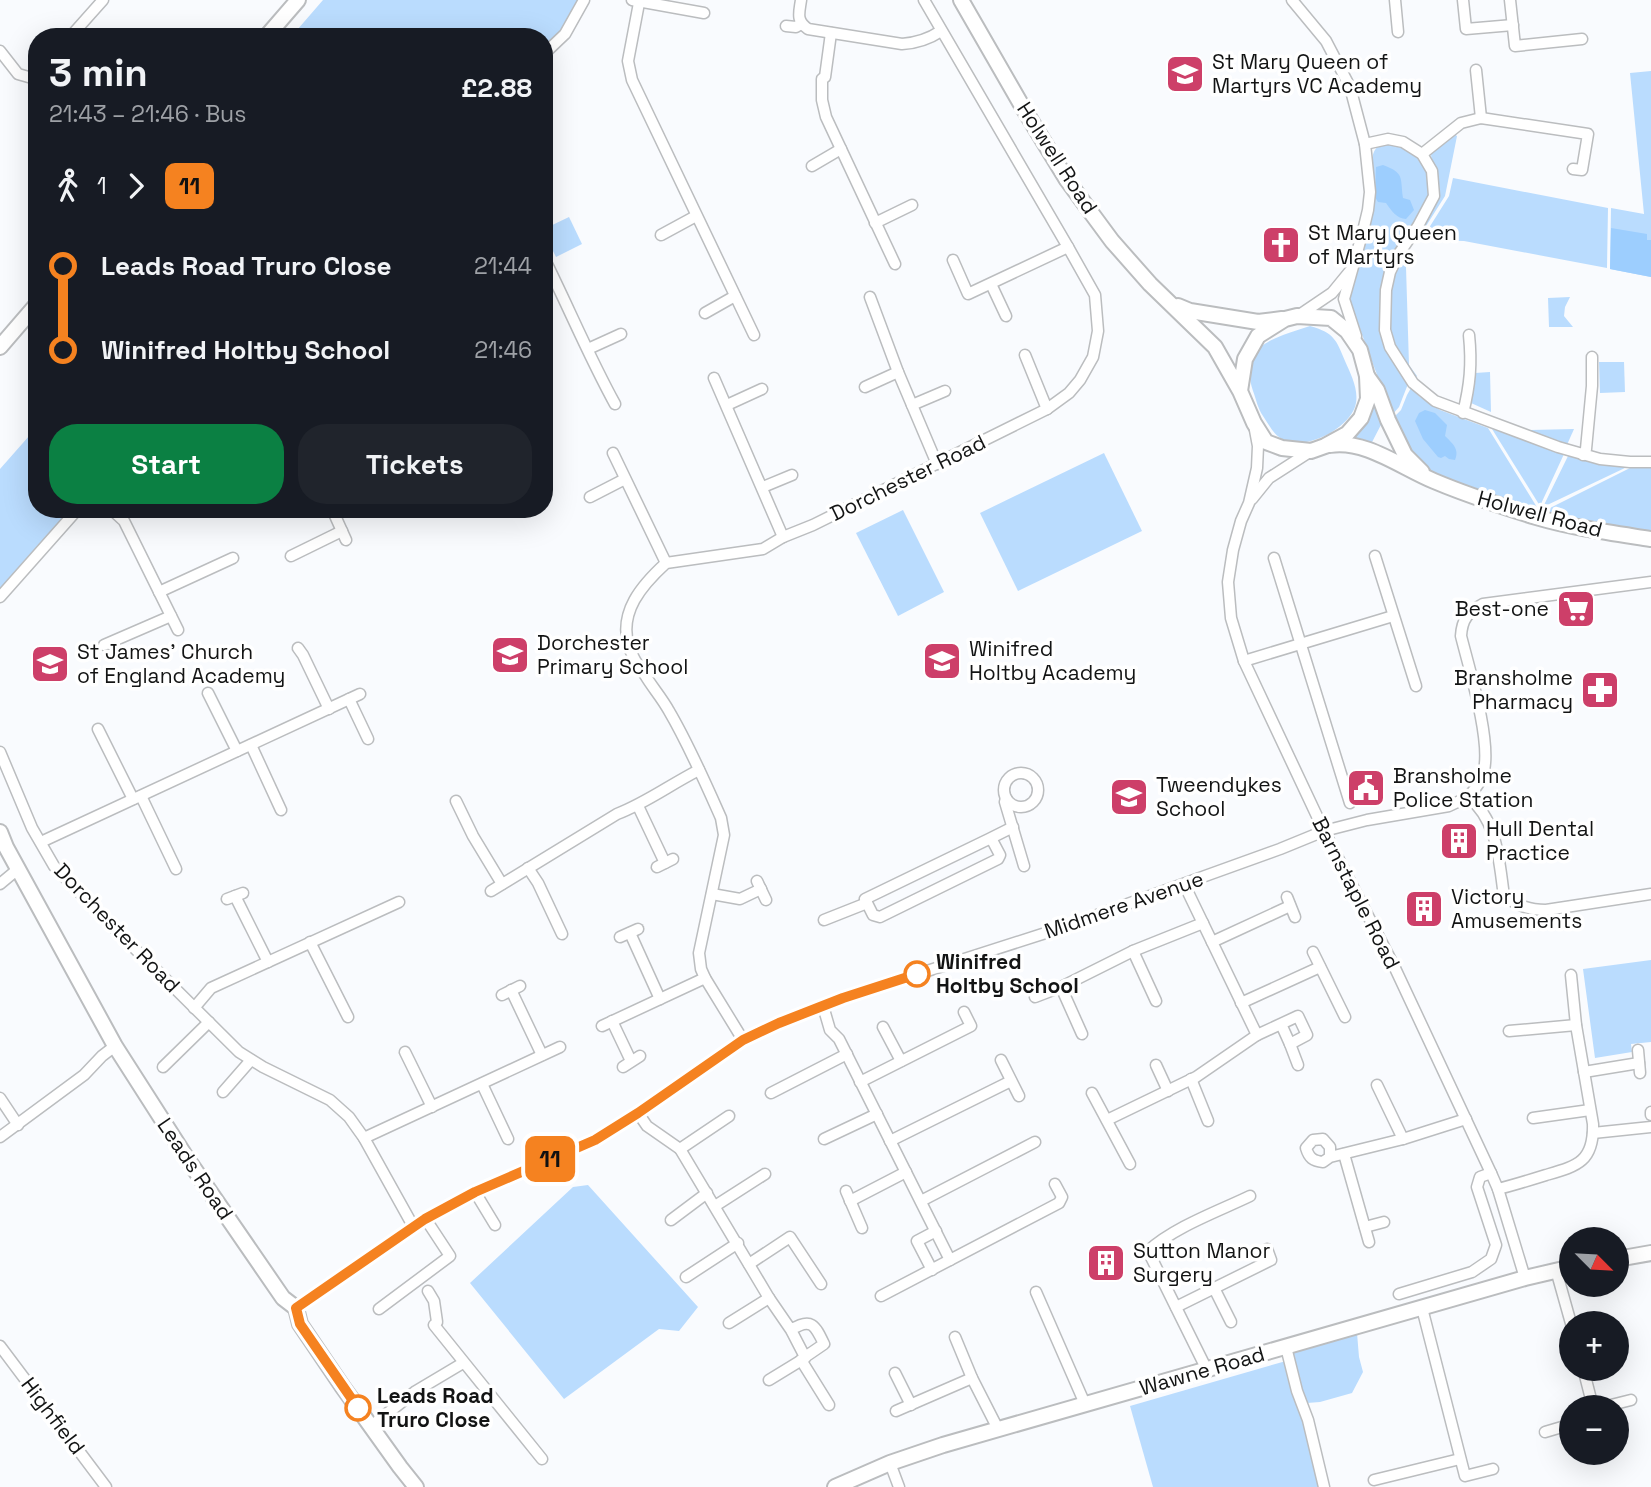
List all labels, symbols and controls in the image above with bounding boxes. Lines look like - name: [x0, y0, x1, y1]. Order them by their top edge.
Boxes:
- place label: St Mary Queen of Martyrs VC Academy: [1212, 48, 1422, 99]
- text: 3 min: [49, 49, 148, 97]
- school or university icon: St Mary Queen of Martyrs VC Academy: [1164, 53, 1206, 95]
- text: £2.88: [461, 71, 532, 105]
- street label: Holwell Road: [1011, 97, 1104, 219]
- text: 21:43 – 21:46 · Bus: [49, 99, 246, 129]
- icon: walk: [49, 167, 87, 205]
- icon: forward: [117, 167, 155, 205]
- text: 11: [179, 170, 200, 201]
- text: 1: [97, 171, 107, 201]
- place label: St Mary Queen of Martyrs: [1308, 219, 1457, 270]
- church icon: St Mary Queen of Martyrs: [1260, 224, 1302, 266]
- text: Leads Road Truro Close: [101, 249, 392, 283]
- text: 21:44: [474, 251, 532, 281]
- text: Winifred Holtby School: [101, 333, 390, 367]
- text: 21:46: [474, 335, 532, 365]
- button: Start: [49, 424, 284, 504]
- button: Tickets: [298, 424, 532, 504]
- street label: Dorchester Road: [826, 428, 990, 527]
- street label: Holwell Road: [1475, 484, 1606, 543]
- supermarket icon: Best-one: [1555, 588, 1597, 630]
- place label: Best-one: [1455, 595, 1549, 622]
- place label: Dorchester Primary School: [537, 629, 688, 680]
- school or university icon: Dorchester Primary School: [489, 634, 531, 676]
- place label: Winifred Holtby Academy: [969, 635, 1136, 686]
- place label: St James' Church of England Academy: [77, 638, 285, 689]
- school or university icon: Winifred Holtby Academy: [921, 640, 963, 682]
- school or university icon: St James' Church of England Academy: [29, 643, 71, 685]
- place label: Bransholme Pharmacy: [1454, 664, 1573, 715]
- pharmacy icon: Bransholme Pharmacy: [1579, 669, 1621, 711]
- place label: Bransholme Police Station: [1393, 762, 1533, 813]
- public building icon: Bransholme Police Station: [1345, 767, 1387, 809]
- place label: Tweendykes School: [1156, 771, 1282, 822]
- school or university icon: Tweendykes School: [1108, 776, 1150, 818]
- street label: Barnstaple Road: [1306, 812, 1406, 973]
- place label: Hull Dental Practice: [1486, 815, 1594, 866]
- building icon: Hull Dental Practice: [1438, 820, 1480, 862]
- street label: Dorchester Road: [49, 857, 186, 998]
- street label: Midmere Avenue: [1041, 865, 1207, 944]
- place label: Victory Amusements: [1451, 883, 1582, 934]
- building icon: Victory Amusements: [1403, 888, 1445, 930]
- place label: Winifred Holtby School: [936, 948, 1079, 999]
- marker: Winifred Holtby School: [904, 961, 930, 987]
- street label: Leads Road: [151, 1113, 239, 1225]
- line badge: 11: [518, 1136, 582, 1182]
- text: 11: [539, 1143, 561, 1174]
- north arrow: [1559, 1227, 1629, 1297]
- map controls: [1559, 1227, 1629, 1465]
- place label: Sutton Manor Surgery: [1133, 1237, 1270, 1288]
- building icon: Sutton Manor Surgery: [1085, 1242, 1127, 1284]
- button: +: [1559, 1311, 1629, 1381]
- street label: Wawne Road: [1136, 1340, 1268, 1401]
- street label: Highfield: [16, 1372, 91, 1460]
- place label: Leads Road Truro Close: [377, 1382, 494, 1433]
- marker: Leads Road Truro Close: [345, 1395, 371, 1421]
- button: −: [1559, 1395, 1629, 1465]

